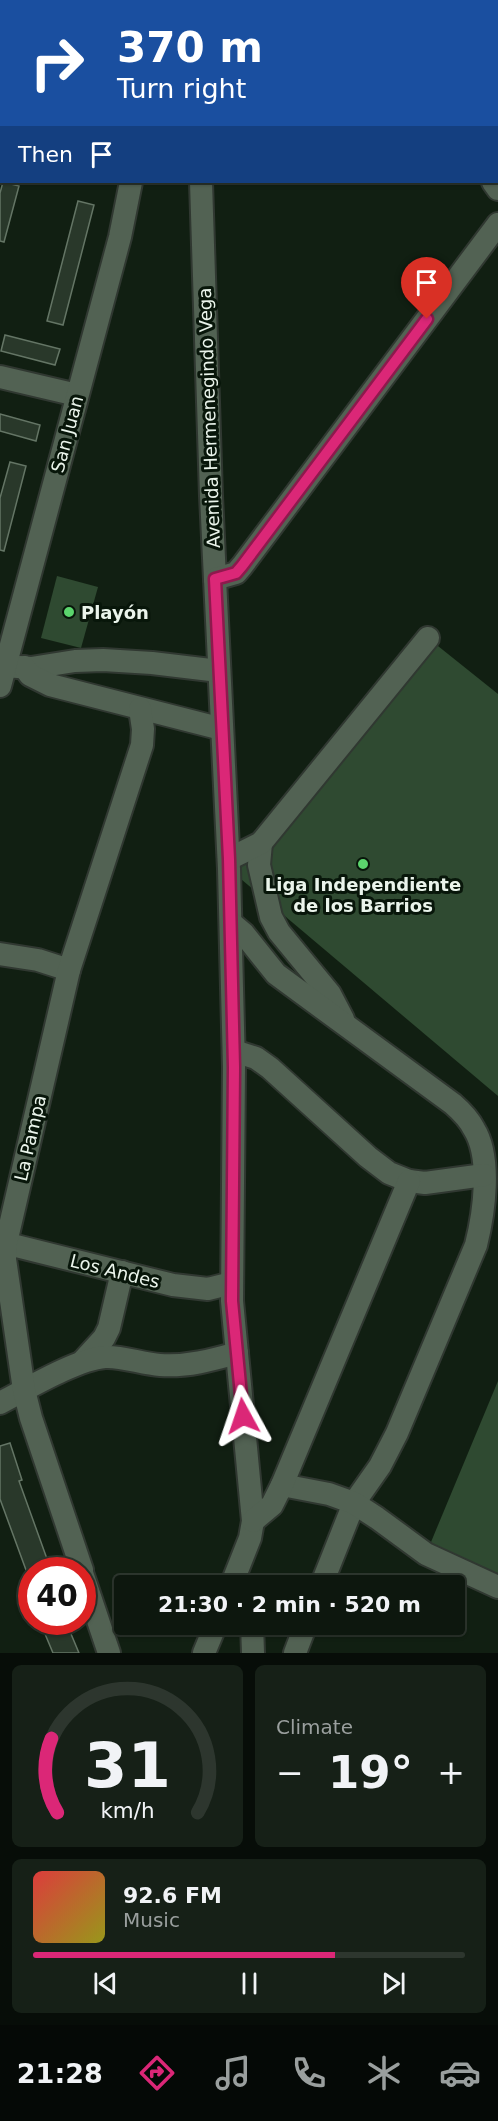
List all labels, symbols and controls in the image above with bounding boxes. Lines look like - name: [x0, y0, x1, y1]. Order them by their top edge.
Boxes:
- text: 370 m: [117, 23, 263, 72]
- icon: right: [18, 24, 96, 102]
- text: Turn right: [117, 73, 246, 104]
- icon: arrive: [85, 138, 118, 171]
- text: Then: [18, 142, 73, 167]
- pin: [401, 257, 452, 319]
- icon: arrive: [410, 266, 443, 299]
- street label: Avenida Hermenegindo Vega: [194, 287, 224, 549]
- street label: San Juan: [47, 393, 87, 475]
- place label: Playón: [81, 602, 149, 623]
- marker: Playón: [62, 605, 76, 619]
- marker: Liga Independiente de los Barrios: [356, 857, 370, 871]
- place label: Liga Independiente de los Barrios: [265, 874, 461, 916]
- street label: La Pampa: [10, 1093, 50, 1183]
- street label: Los Andes: [68, 1250, 162, 1292]
- position arrow: [211, 1384, 275, 1448]
- speed limit sign: 40: [18, 1557, 96, 1635]
- text: 21:30 · 2 min · 520 m: [158, 1592, 421, 1617]
- text: Climate: [276, 1715, 353, 1739]
- text: 31: [84, 1729, 171, 1802]
- text: 19°: [328, 1746, 413, 1799]
- text: −: [276, 1753, 304, 1792]
- text: +: [437, 1753, 465, 1792]
- text: km/h: [100, 1798, 155, 1823]
- text: 92.6 FM: [123, 1883, 222, 1908]
- text: Music: [123, 1908, 180, 1932]
- icon: previous: [89, 1967, 122, 2000]
- icon: pause: [233, 1967, 266, 2000]
- icon: next: [377, 1967, 410, 2000]
- icon: directions: [136, 2052, 178, 2094]
- icon: music: [212, 2052, 254, 2094]
- icon: phone: [288, 2052, 330, 2094]
- icon: climate: [363, 2052, 405, 2094]
- icon: car: [439, 2052, 481, 2094]
- text: 21:28: [17, 2058, 103, 2089]

